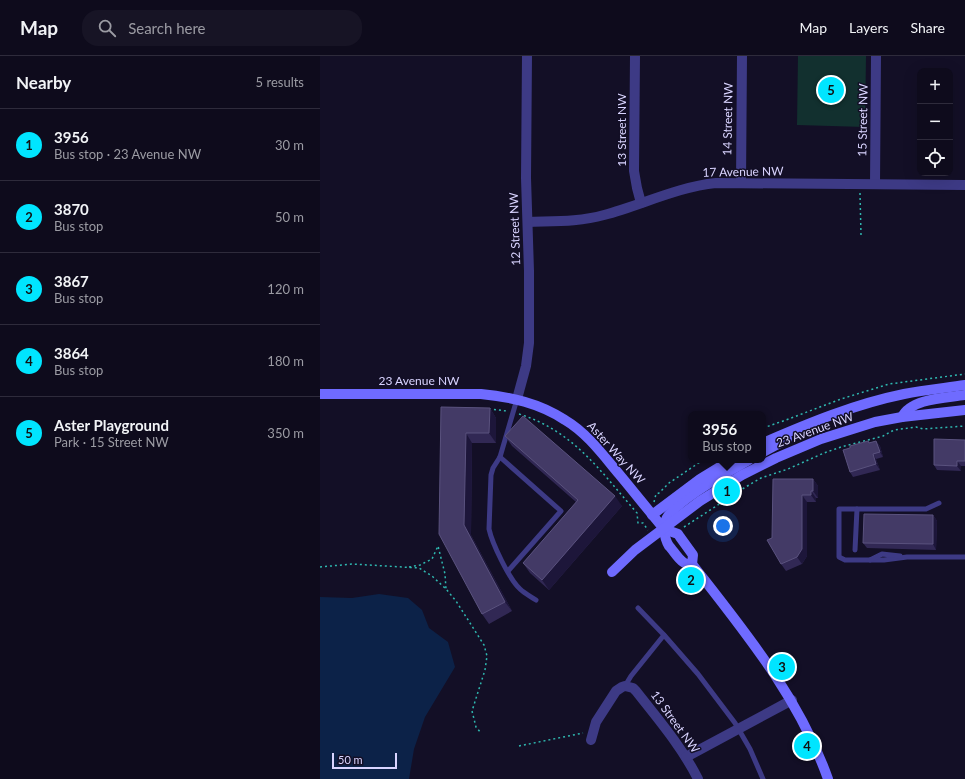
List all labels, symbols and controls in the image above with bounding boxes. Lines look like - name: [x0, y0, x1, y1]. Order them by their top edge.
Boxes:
- search box: [82, 10, 362, 46]
- text: Map: [20, 16, 58, 39]
- icon: search: [96, 17, 118, 39]
- text: Search here: [128, 19, 206, 37]
- text: Map: [799, 19, 827, 36]
- text: Layers: [849, 19, 889, 36]
- text: Share: [911, 19, 945, 36]
- map controls: [917, 68, 953, 176]
- button: +: [917, 68, 953, 104]
- text: Nearby: [16, 72, 71, 93]
- text: 5 results: [256, 74, 304, 90]
- pin: 5: [818, 75, 844, 105]
- street label: 14 Street NW: [719, 82, 736, 156]
- street label: 15 Street NW: [854, 83, 871, 157]
- street label: 13 Street NW: [614, 93, 629, 167]
- button: −: [917, 104, 953, 140]
- text: 3956: [54, 128, 89, 146]
- text: 1: [25, 137, 33, 153]
- text: 30 m: [275, 137, 304, 153]
- button: locate: [917, 140, 953, 176]
- text: Bus stop · 23 Avenue NW: [54, 146, 201, 162]
- street label: 17 Avenue NW: [702, 163, 784, 180]
- street label: 12 Street NW: [506, 192, 523, 266]
- text: 3870: [54, 200, 89, 218]
- text: 2: [25, 209, 33, 225]
- text: 50 m: [275, 209, 304, 225]
- text: Bus stop: [54, 218, 103, 234]
- text: 3867: [54, 272, 89, 290]
- text: 3: [25, 281, 33, 297]
- text: 120 m: [267, 281, 304, 297]
- text: Bus stop: [54, 290, 103, 306]
- text: 3864: [54, 344, 89, 362]
- text: 4: [25, 353, 33, 369]
- text: 180 m: [267, 353, 304, 369]
- text: Bus stop: [54, 362, 103, 378]
- street label: 23 Avenue NW: [379, 373, 460, 388]
- street label: 23 Avenue NW: [774, 408, 856, 450]
- popup: [688, 411, 766, 463]
- text: Aster Playground: [54, 416, 169, 434]
- street label: Aster Way NW: [584, 418, 649, 487]
- text: 3956: [702, 420, 737, 438]
- text: 5: [25, 425, 33, 441]
- text: 350 m: [267, 425, 304, 441]
- text: Park · 15 Street NW: [54, 434, 169, 450]
- text: Bus stop: [702, 438, 752, 454]
- pin: 1: [714, 476, 740, 506]
- your location: [713, 516, 733, 536]
- pin: 2: [678, 565, 704, 595]
- pin: 3: [769, 652, 795, 682]
- street label: 13 Street NW: [648, 688, 703, 756]
- pin: 4: [794, 731, 820, 761]
- scale bar: [332, 751, 397, 770]
- text: 50 m: [338, 753, 363, 766]

